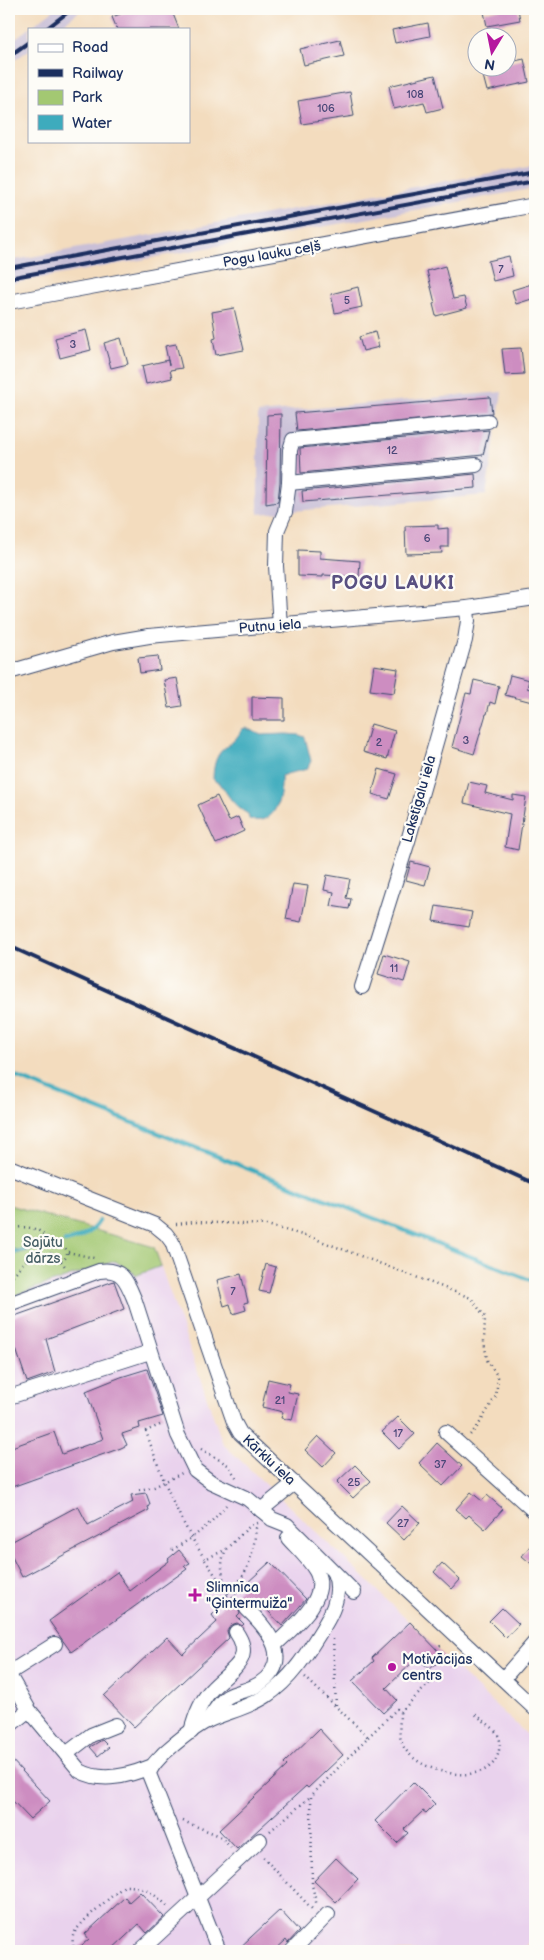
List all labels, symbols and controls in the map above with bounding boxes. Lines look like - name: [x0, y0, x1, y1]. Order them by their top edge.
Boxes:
- legend: [28, 28, 190, 142]
- north arrow: [466, 28, 516, 78]
- text: Road: [72, 38, 108, 57]
- text: N: [483, 55, 496, 74]
- text: Railway: [72, 64, 123, 83]
- text: Park: [72, 88, 103, 107]
- house number: 108: [406, 88, 424, 101]
- house number: 106: [317, 102, 335, 115]
- text: Water: [72, 114, 112, 133]
- street label: Pogu lauku ceļš: [221, 237, 323, 271]
- house number: 7: [498, 263, 504, 276]
- house number: 5: [344, 294, 350, 307]
- house number: 3: [70, 338, 77, 351]
- house number: 12: [387, 444, 398, 457]
- house number: 6: [424, 532, 431, 545]
- district label: POGU LAUKI: [331, 572, 455, 595]
- street label: Putnu iela: [238, 615, 302, 637]
- house number: 3: [463, 734, 470, 747]
- house number: 2: [376, 736, 383, 749]
- street label: Lakstīgalu iela: [398, 753, 440, 845]
- house number: 11: [390, 962, 398, 975]
- park label: Sajūtu dārzs: [23, 1234, 63, 1267]
- house number: 7: [230, 1285, 236, 1298]
- house number: 21: [275, 1394, 285, 1407]
- house number: 17: [393, 1427, 403, 1440]
- street label: Kārklu iela: [239, 1431, 299, 1489]
- house number: 37: [434, 1458, 447, 1471]
- house number: 25: [348, 1476, 360, 1489]
- house number: 27: [397, 1517, 410, 1530]
- place label: Slimnīca "Ģintermuiža": [206, 1579, 293, 1614]
- marker: Slimnīca "Ģintermuiža": [188, 1588, 202, 1602]
- place label: Motivācijas centrs: [402, 1651, 472, 1684]
- marker: Motivācijas centrs: [386, 1661, 398, 1673]

